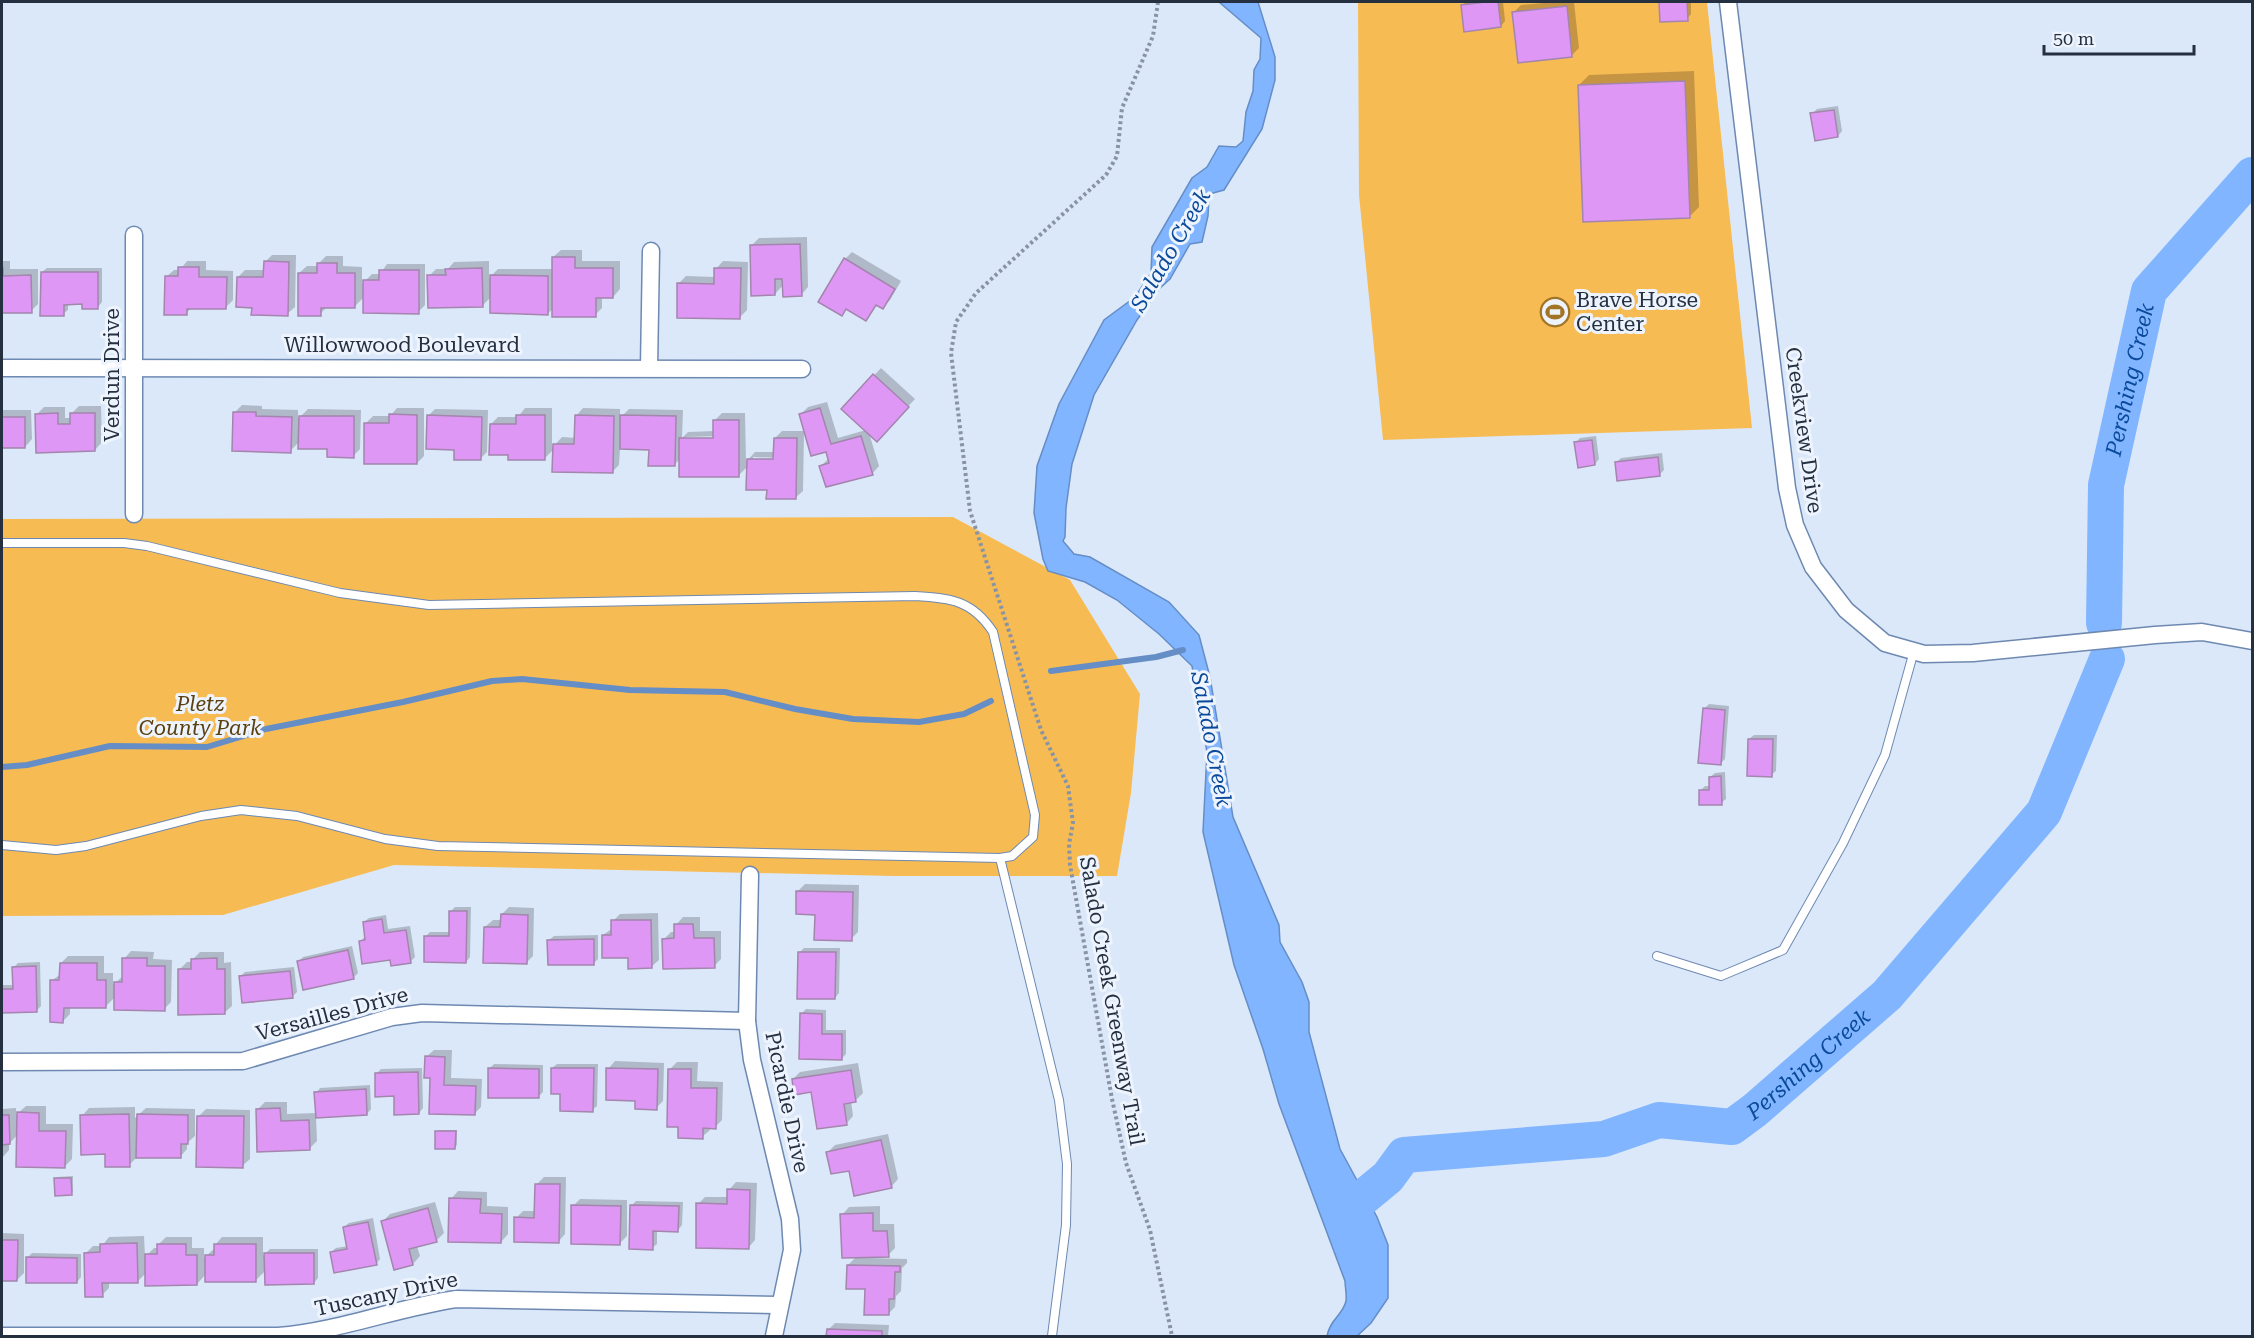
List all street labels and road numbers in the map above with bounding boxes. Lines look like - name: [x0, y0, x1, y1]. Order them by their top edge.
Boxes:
- street label: Verdun Drive: [100, 308, 124, 442]
- street label: Willowwood Boulevard: [284, 333, 520, 357]
- street label: Creekview Drive: [1780, 345, 1828, 515]
- street label: Salado Creek Greenway Trail: [1075, 855, 1149, 1148]
- street label: Versailles Drive: [253, 982, 411, 1046]
- street label: Picardie Drive: [760, 1029, 814, 1175]
- street label: Tuscany Drive: [312, 1267, 460, 1321]

